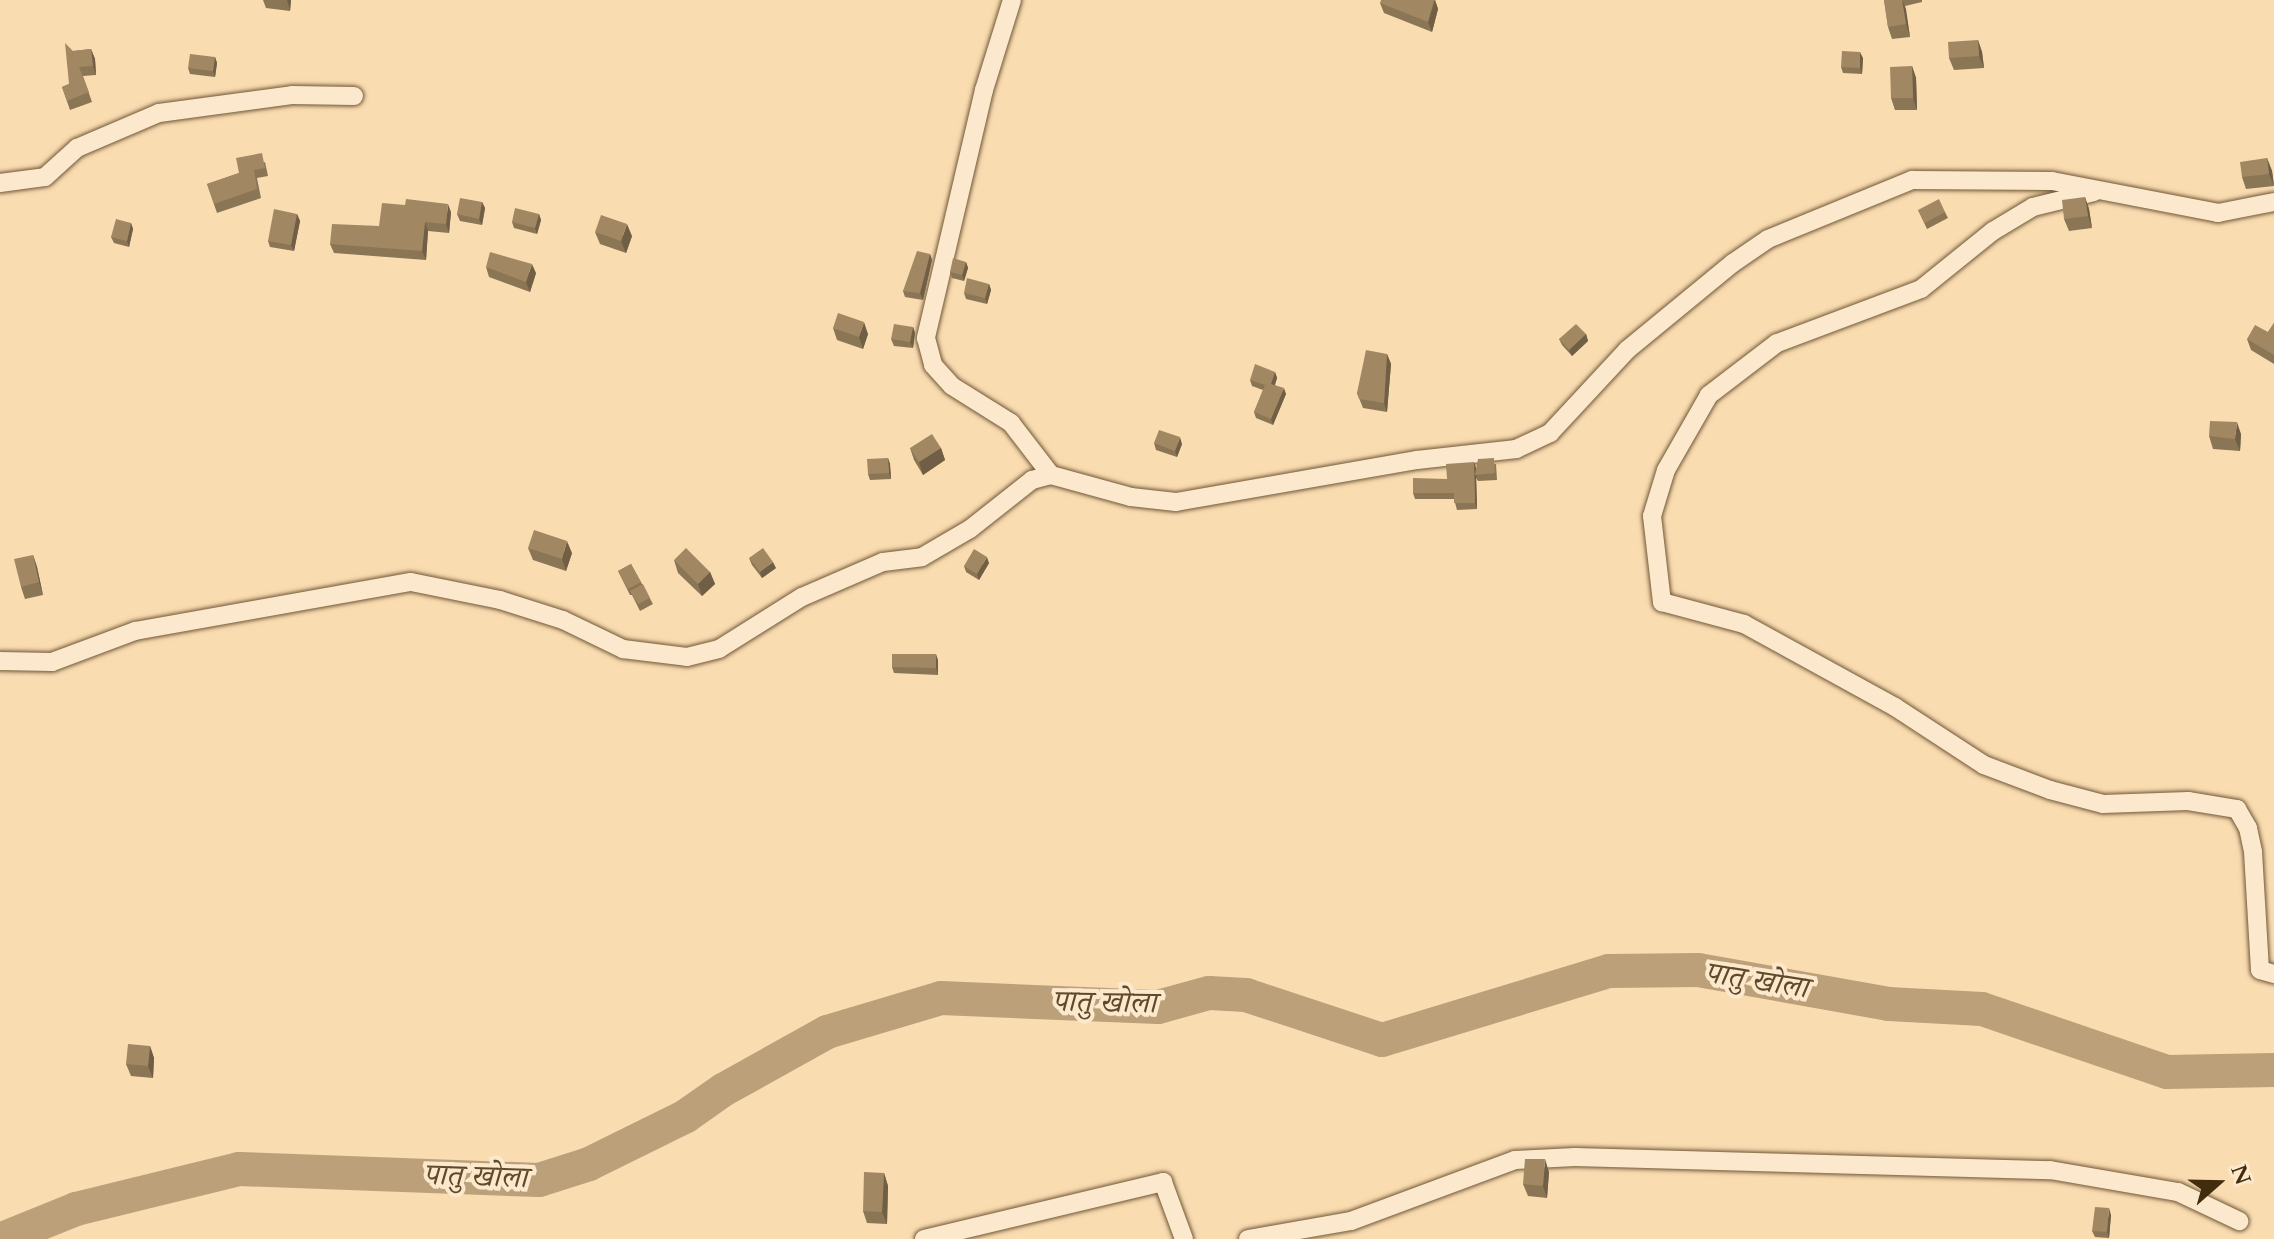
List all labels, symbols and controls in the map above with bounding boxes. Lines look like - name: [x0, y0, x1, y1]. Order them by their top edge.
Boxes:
- water label: पातु खोला: [1702, 955, 1810, 1007]
- water label: पातु खोला: [1052, 984, 1156, 1022]
- north arrow: [2178, 1143, 2258, 1223]
- water label: पातु खोला: [422, 1157, 528, 1197]
- text: N: [2223, 1161, 2258, 1189]

